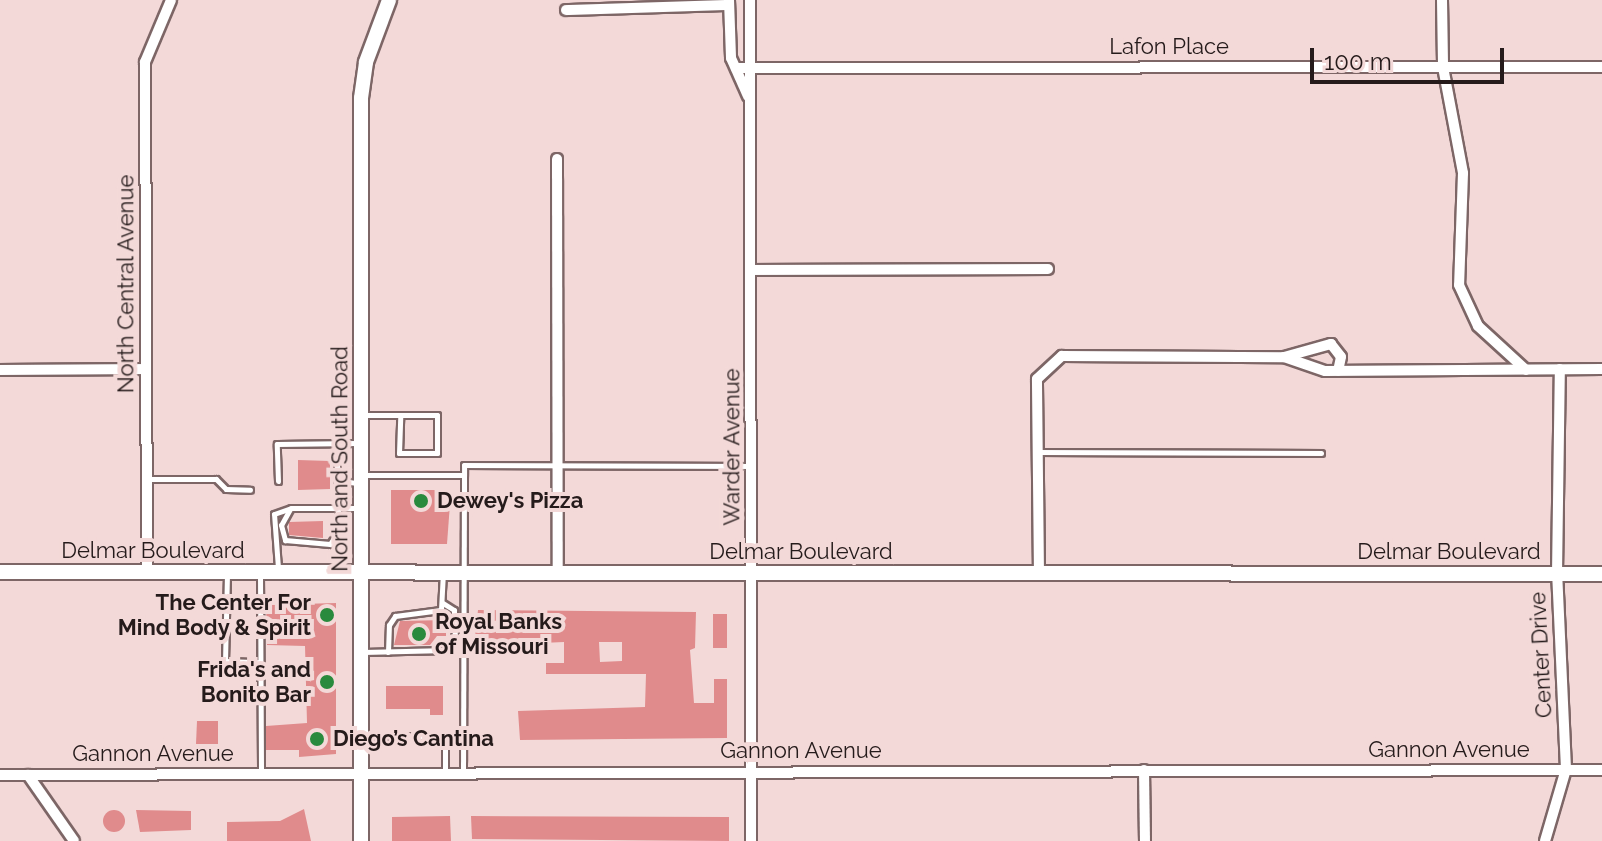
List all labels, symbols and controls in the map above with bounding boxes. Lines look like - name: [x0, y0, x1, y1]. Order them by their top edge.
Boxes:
- scale bar: [1314, 32, 1508, 82]
- street label: Lafon Place: [1109, 34, 1229, 60]
- text: 100 m: [1324, 47, 1392, 76]
- street label: North Central Avenue: [113, 174, 139, 394]
- street label: North and South Road: [327, 346, 353, 572]
- street label: Warder Avenue: [719, 368, 745, 526]
- place label: Dewey's Pizza: [437, 488, 583, 514]
- marker: Dewey's Pizza: [412, 492, 430, 510]
- street label: Delmar Boulevard: [61, 538, 245, 564]
- street label: Delmar Boulevard: [709, 539, 893, 565]
- street label: Delmar Boulevard: [1357, 539, 1541, 565]
- place label: The Center For Mind Body & Spirit: [117, 589, 311, 640]
- street label: Center Drive: [1525, 591, 1557, 719]
- marker: The Center For Mind Body & Spirit: [318, 606, 336, 624]
- place label: Royal Banks of Missouri: [435, 608, 563, 660]
- marker: Royal Banks of Missouri: [410, 625, 428, 643]
- place label: Frida's and Bonito Bar: [197, 656, 311, 708]
- marker: Frida's and Bonito Bar: [318, 673, 336, 691]
- place label: Diego’s Cantina: [333, 726, 494, 752]
- marker: Diego’s Cantina: [308, 730, 326, 748]
- street label: Gannon Avenue: [1368, 737, 1530, 763]
- street label: Gannon Avenue: [720, 738, 882, 764]
- street label: Gannon Avenue: [72, 741, 234, 767]

